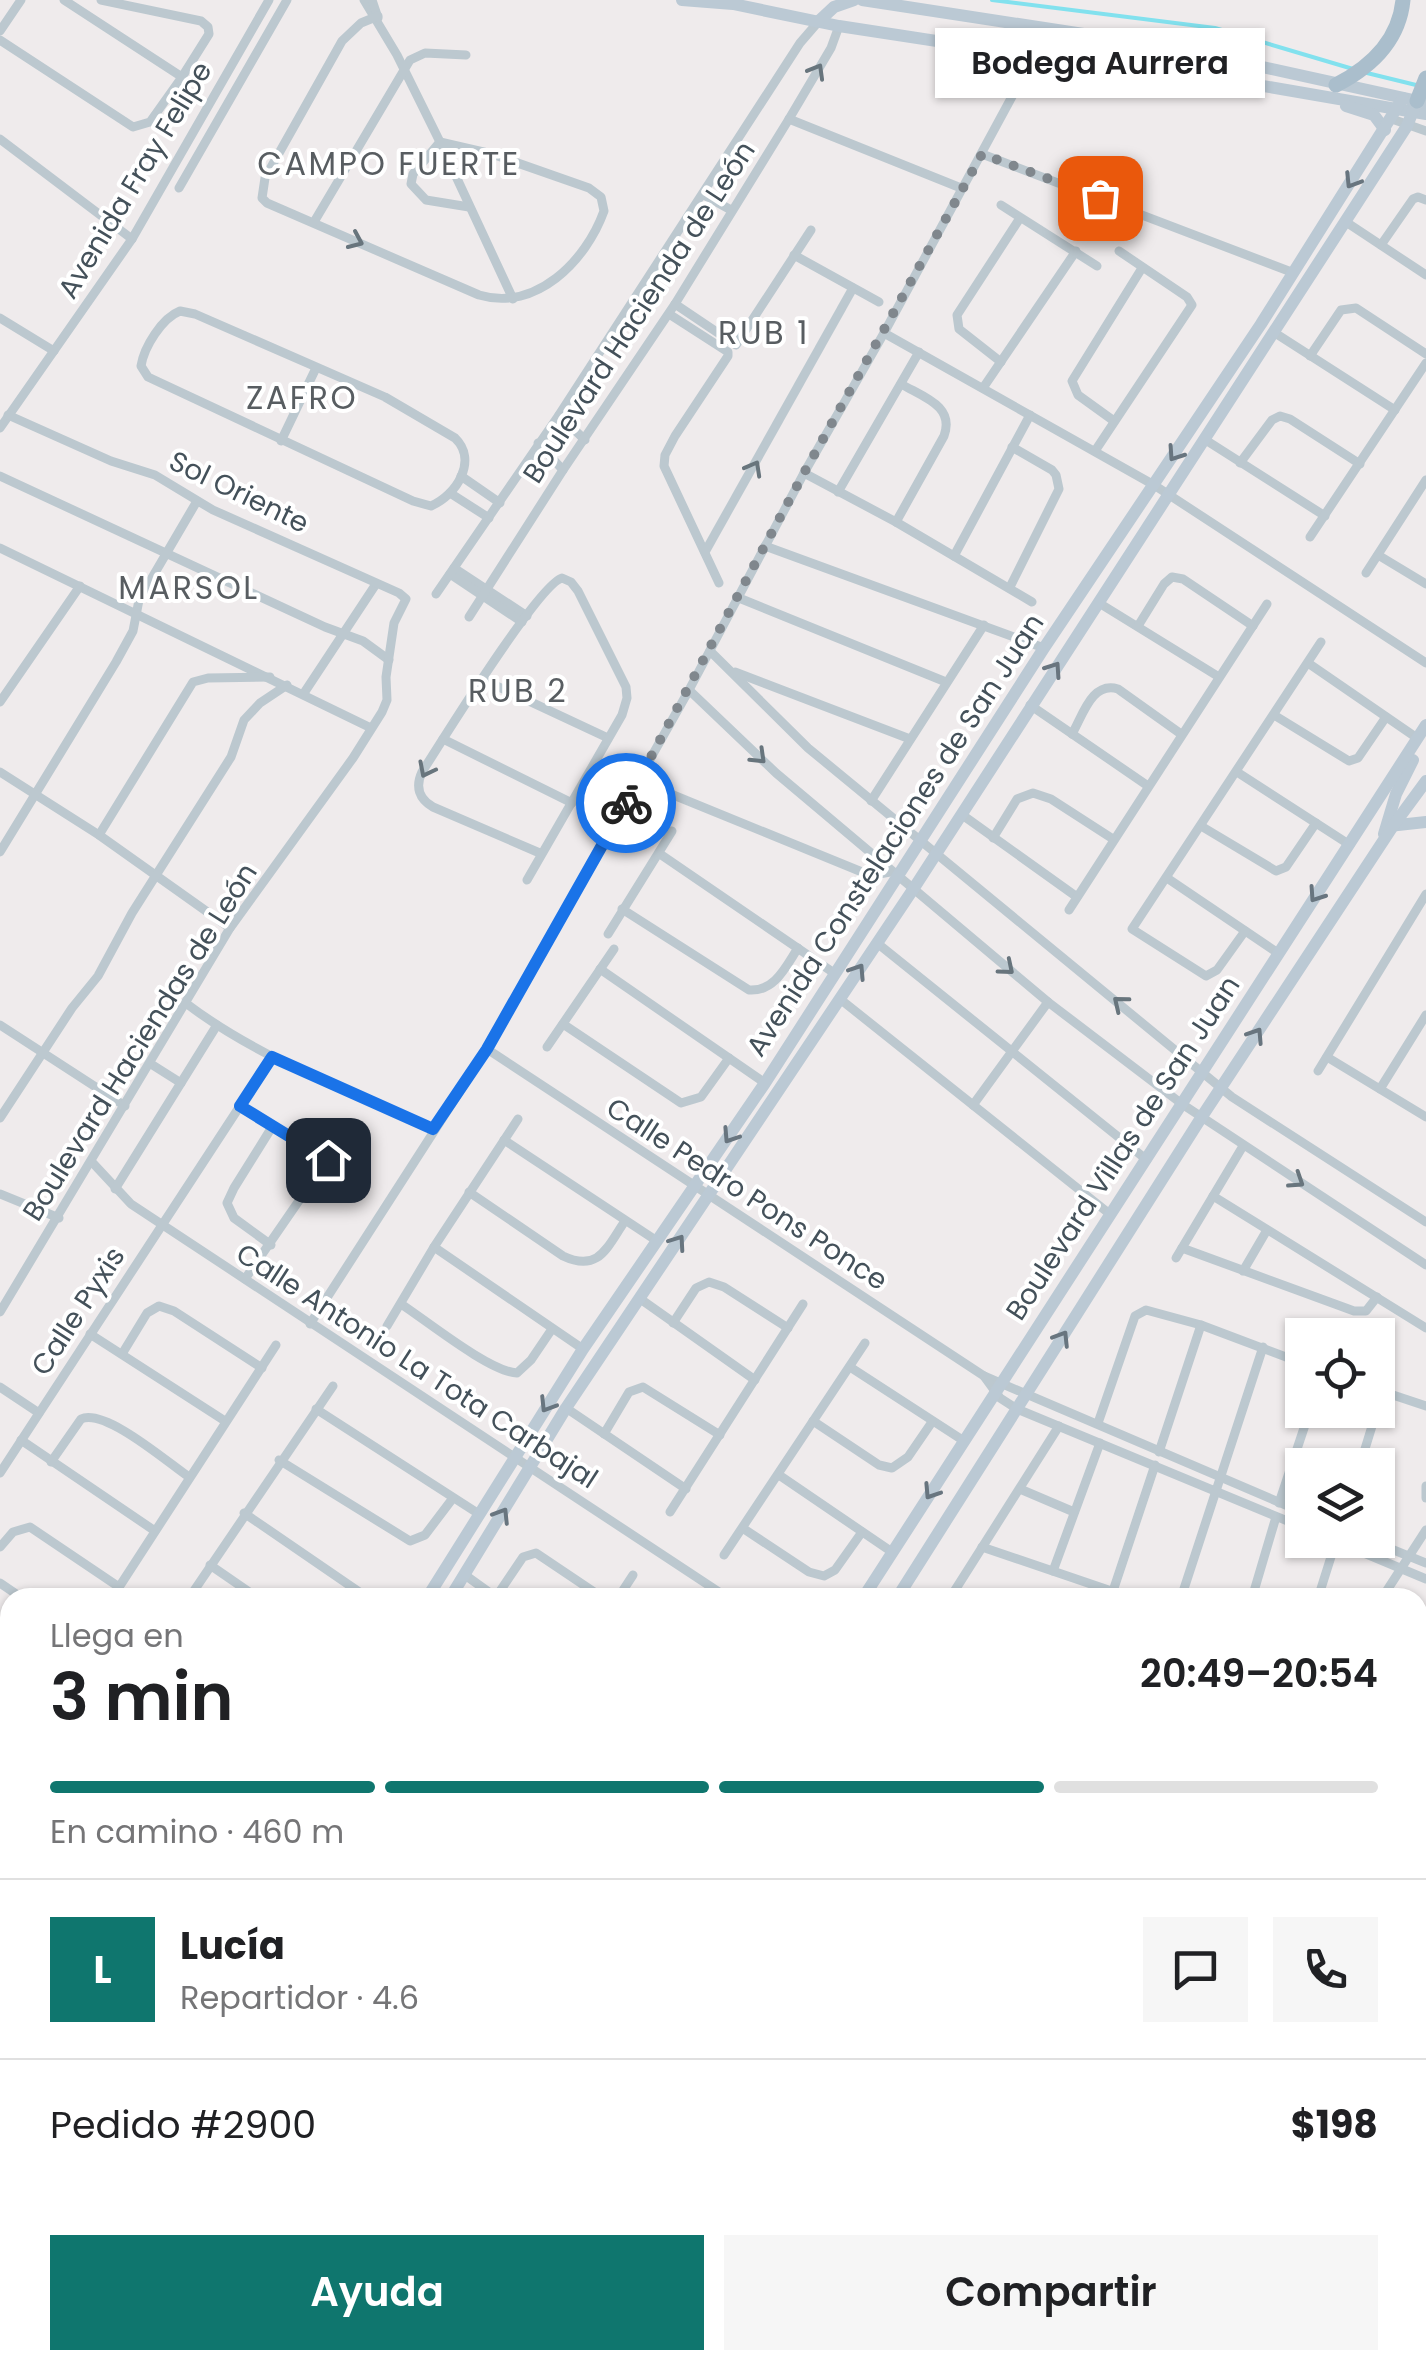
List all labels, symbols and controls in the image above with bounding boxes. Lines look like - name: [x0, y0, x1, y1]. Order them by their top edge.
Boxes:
- callout: Bodega Aurrera: [935, 28, 1265, 98]
- text: Bodega Aurrera: [971, 40, 1229, 85]
- street label: Avenida Fray Felipe: [49, 54, 221, 306]
- one-way arrow: [805, 64, 825, 82]
- street label: Boulevard Hacienda de León: [514, 133, 764, 491]
- district label: CAMPO FUERTE: [257, 141, 521, 186]
- pin: [1058, 156, 1143, 241]
- one-way arrow: [1346, 170, 1365, 188]
- icon: bag: [1073, 171, 1128, 226]
- one-way arrow: [346, 229, 364, 249]
- district label: RUB 1: [718, 310, 810, 355]
- district label: ZAFRO: [246, 375, 358, 420]
- street label: Sol Oriente: [163, 441, 315, 543]
- one-way arrow: [1169, 442, 1187, 461]
- one-way arrow: [742, 461, 762, 479]
- district label: MARSOL: [118, 565, 260, 610]
- street label: Avenida Constelaciones de San Juan: [737, 606, 1053, 1064]
- one-way arrow: [1042, 662, 1060, 681]
- district label: RUB 2: [468, 668, 568, 713]
- one-way arrow: [748, 746, 766, 764]
- courier: [576, 753, 676, 853]
- one-way arrow: [419, 759, 438, 777]
- icon: bike: [599, 776, 654, 831]
- street label: Boulevard Haciendas de León: [13, 856, 267, 1228]
- one-way arrow: [1310, 885, 1329, 903]
- one-way arrow: [995, 956, 1014, 974]
- one-way arrow: [846, 964, 865, 982]
- street label: Boulevard Villas de San Juan: [997, 968, 1249, 1328]
- one-way arrow: [1113, 997, 1131, 1015]
- one-way arrow: [1244, 1028, 1263, 1046]
- street label: Calle Pedro Pons Ponce: [599, 1088, 895, 1300]
- pin: [286, 1118, 371, 1203]
- one-way arrow: [724, 1125, 742, 1144]
- icon: home: [301, 1133, 356, 1188]
- one-way arrow: [1286, 1168, 1304, 1187]
- street label: Calle Antonio La Tota Carbajal: [229, 1234, 605, 1498]
- one-way arrow: [666, 1235, 684, 1253]
- street label: Calle Pyxis: [22, 1239, 134, 1383]
- map controls: [1285, 1318, 1395, 1558]
- button: locate: [1285, 1318, 1395, 1428]
- one-way arrow: [1049, 1331, 1068, 1349]
- one-way arrow: [541, 1394, 560, 1412]
- button: layers: [1285, 1448, 1395, 1558]
- one-way arrow: [925, 1481, 944, 1499]
- one-way arrow: [490, 1508, 509, 1526]
- text: Llega en: [50, 1613, 184, 1658]
- text: 20:49–20:54: [1140, 1647, 1378, 1700]
- text: 3 min: [50, 1652, 234, 1743]
- text: En camino · 460 m: [50, 1809, 344, 1854]
- button: chat: [1143, 1917, 1248, 2022]
- button: phone: [1273, 1917, 1378, 2022]
- text: Lucía: [180, 1919, 285, 1972]
- text: L: [93, 1943, 112, 1996]
- text: Repartidor · 4.6: [180, 1975, 419, 2020]
- text: Pedido #2900: [50, 2098, 316, 2151]
- text: $198: [1291, 2098, 1378, 2151]
- button: Ayuda: [50, 2235, 704, 2350]
- button: Compartir: [724, 2235, 1378, 2350]

